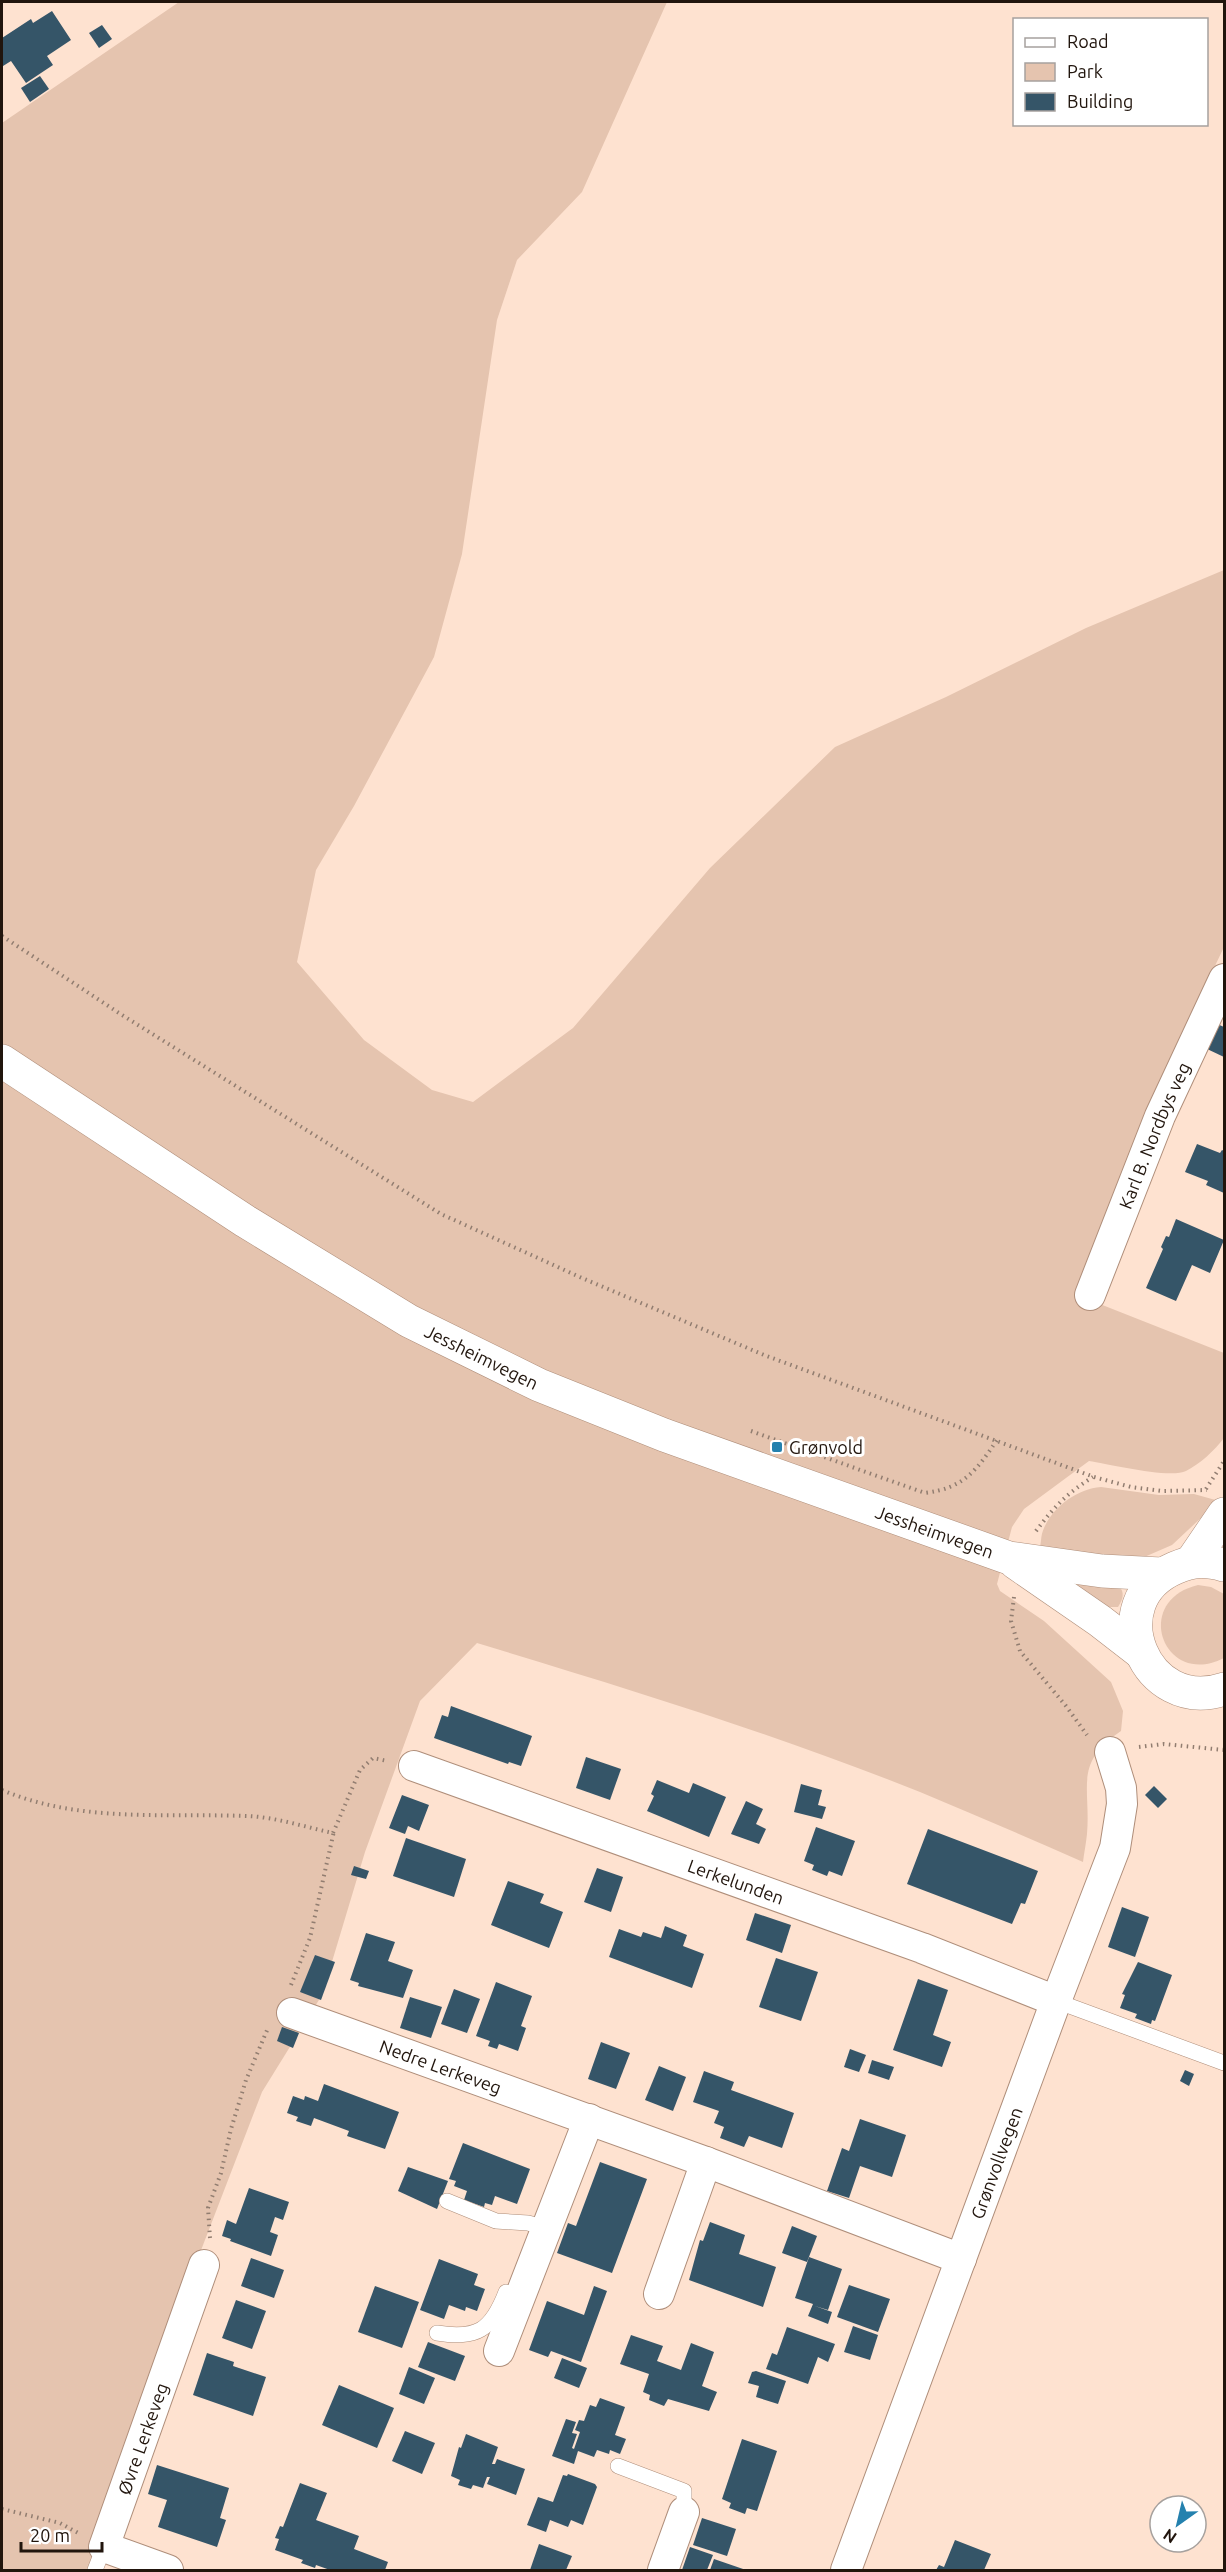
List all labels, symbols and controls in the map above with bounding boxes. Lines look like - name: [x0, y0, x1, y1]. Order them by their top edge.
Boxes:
- legend: [1013, 18, 1208, 126]
- text: Road: [1067, 31, 1109, 51]
- text: Park: [1067, 61, 1103, 81]
- text: Building: [1067, 91, 1133, 111]
- street label: Karl B. Nordbys veg: [1115, 1059, 1194, 1211]
- street label: Jessheimvegen: [422, 1320, 542, 1393]
- place label: Grønvold: [789, 1437, 863, 1457]
- marker: Grønvold: [770, 1440, 784, 1454]
- street label: Jessheimvegen: [873, 1501, 996, 1562]
- street label: Lerkelunden: [685, 1855, 787, 1908]
- street label: Nedre Lerkeveg: [377, 2035, 504, 2098]
- street label: Grønvollvegen: [967, 2104, 1026, 2221]
- street label: Øvre Lerkeveg: [113, 2380, 171, 2497]
- north arrow: [1148, 2494, 1208, 2554]
- scale bar: [21, 2515, 102, 2553]
- text: 20 m: [30, 2525, 70, 2545]
- text: N: [1160, 2526, 1180, 2547]

